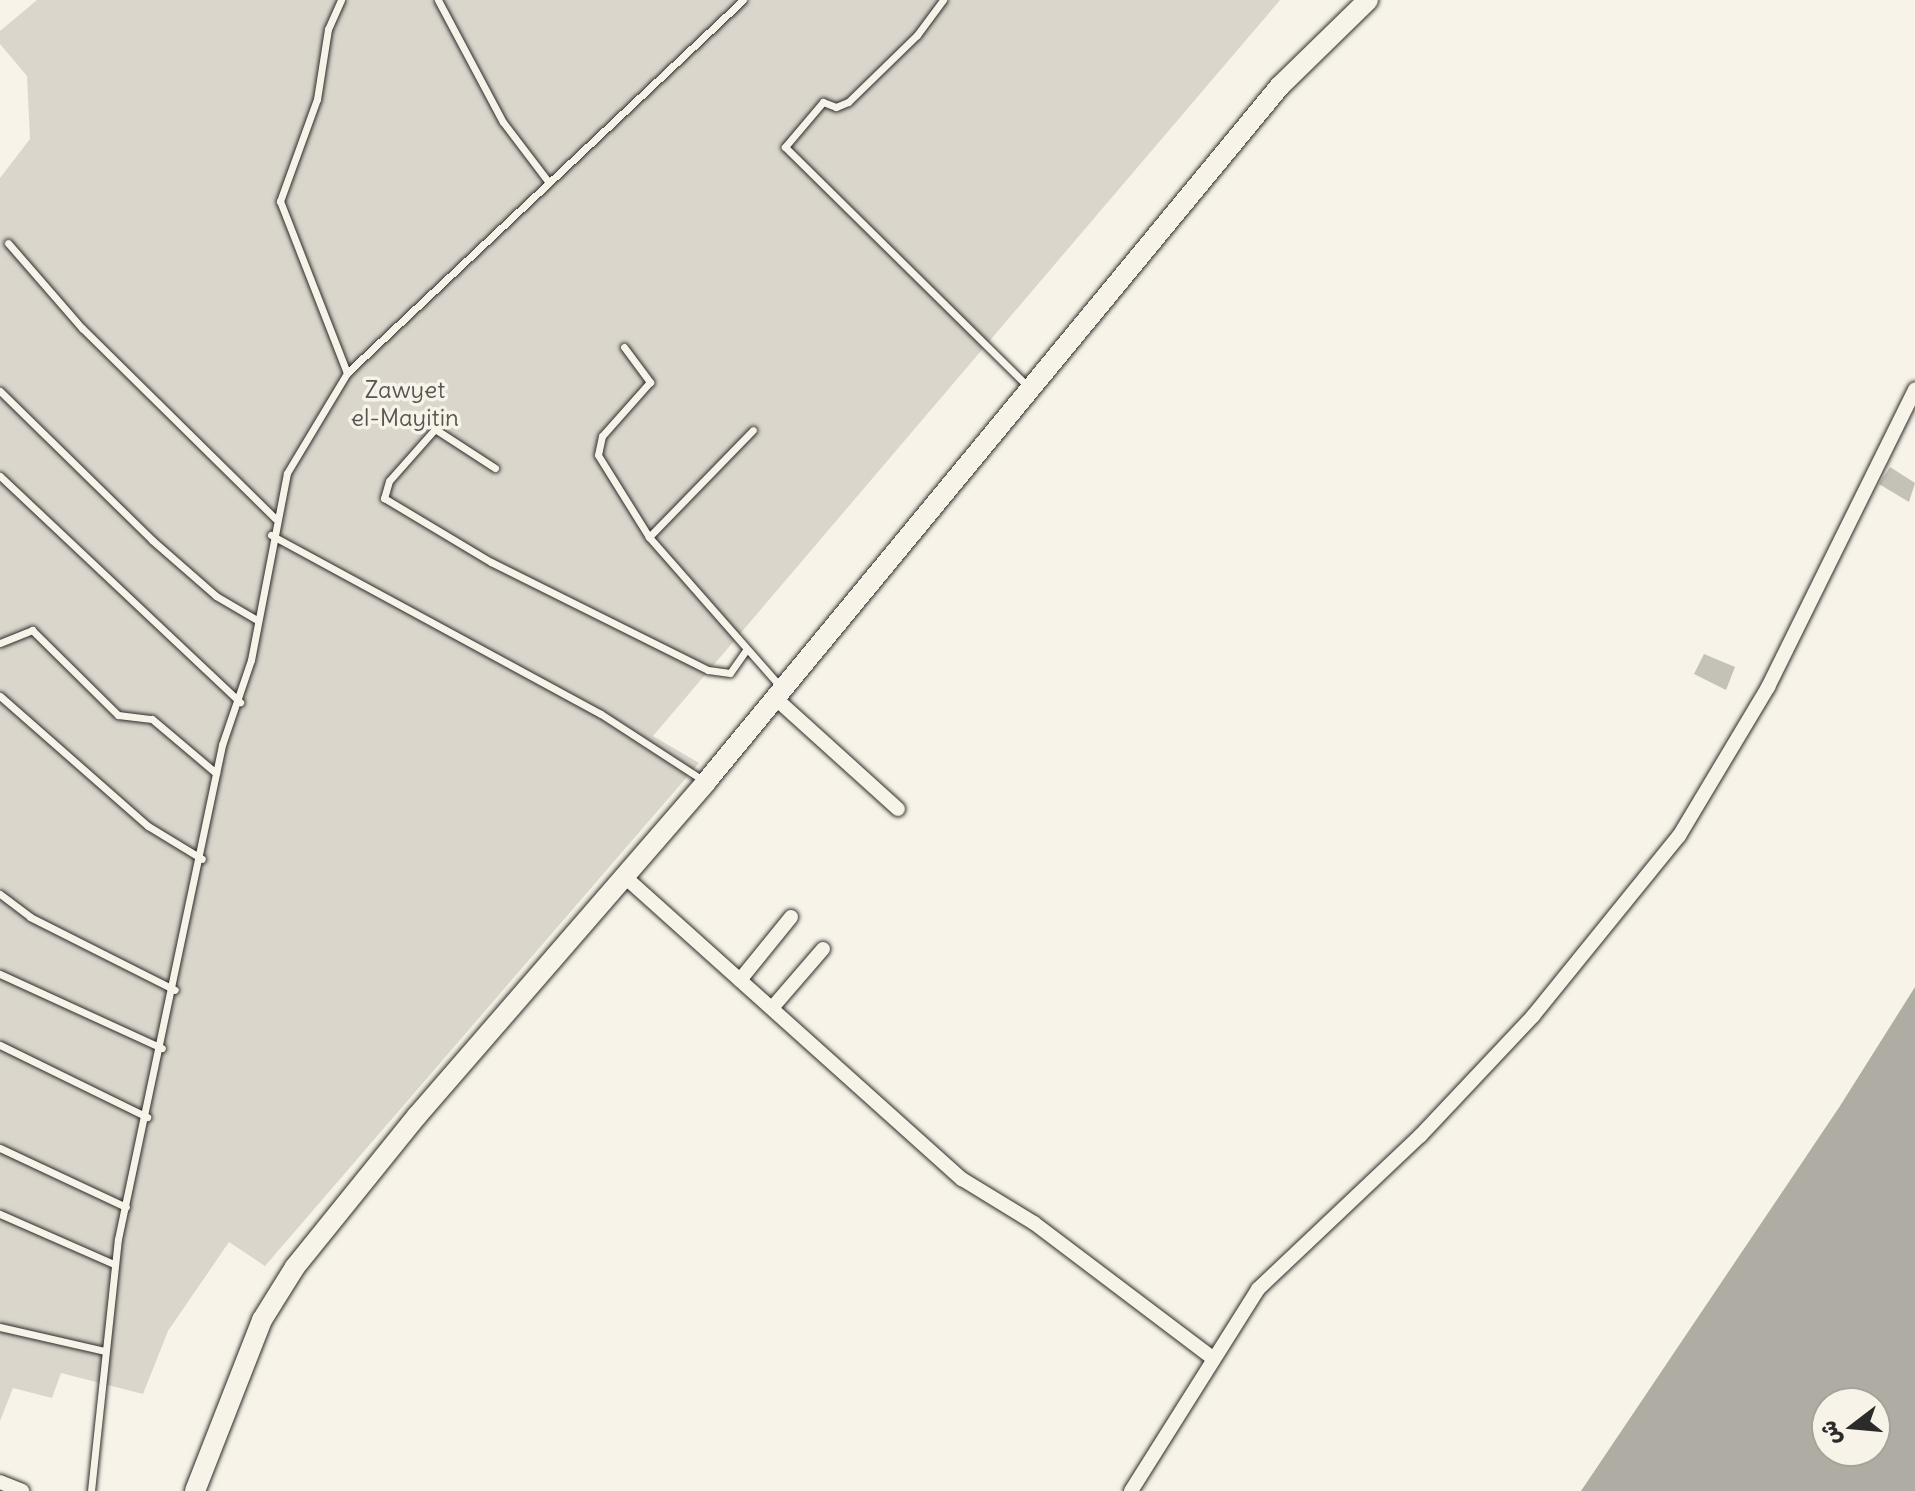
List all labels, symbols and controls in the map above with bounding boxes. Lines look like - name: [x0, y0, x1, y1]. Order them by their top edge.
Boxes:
- park label: Zawyet el-Mayitin: [351, 376, 459, 432]
- north arrow: [1811, 1387, 1891, 1467]
- text: ش: [1813, 1418, 1847, 1449]

